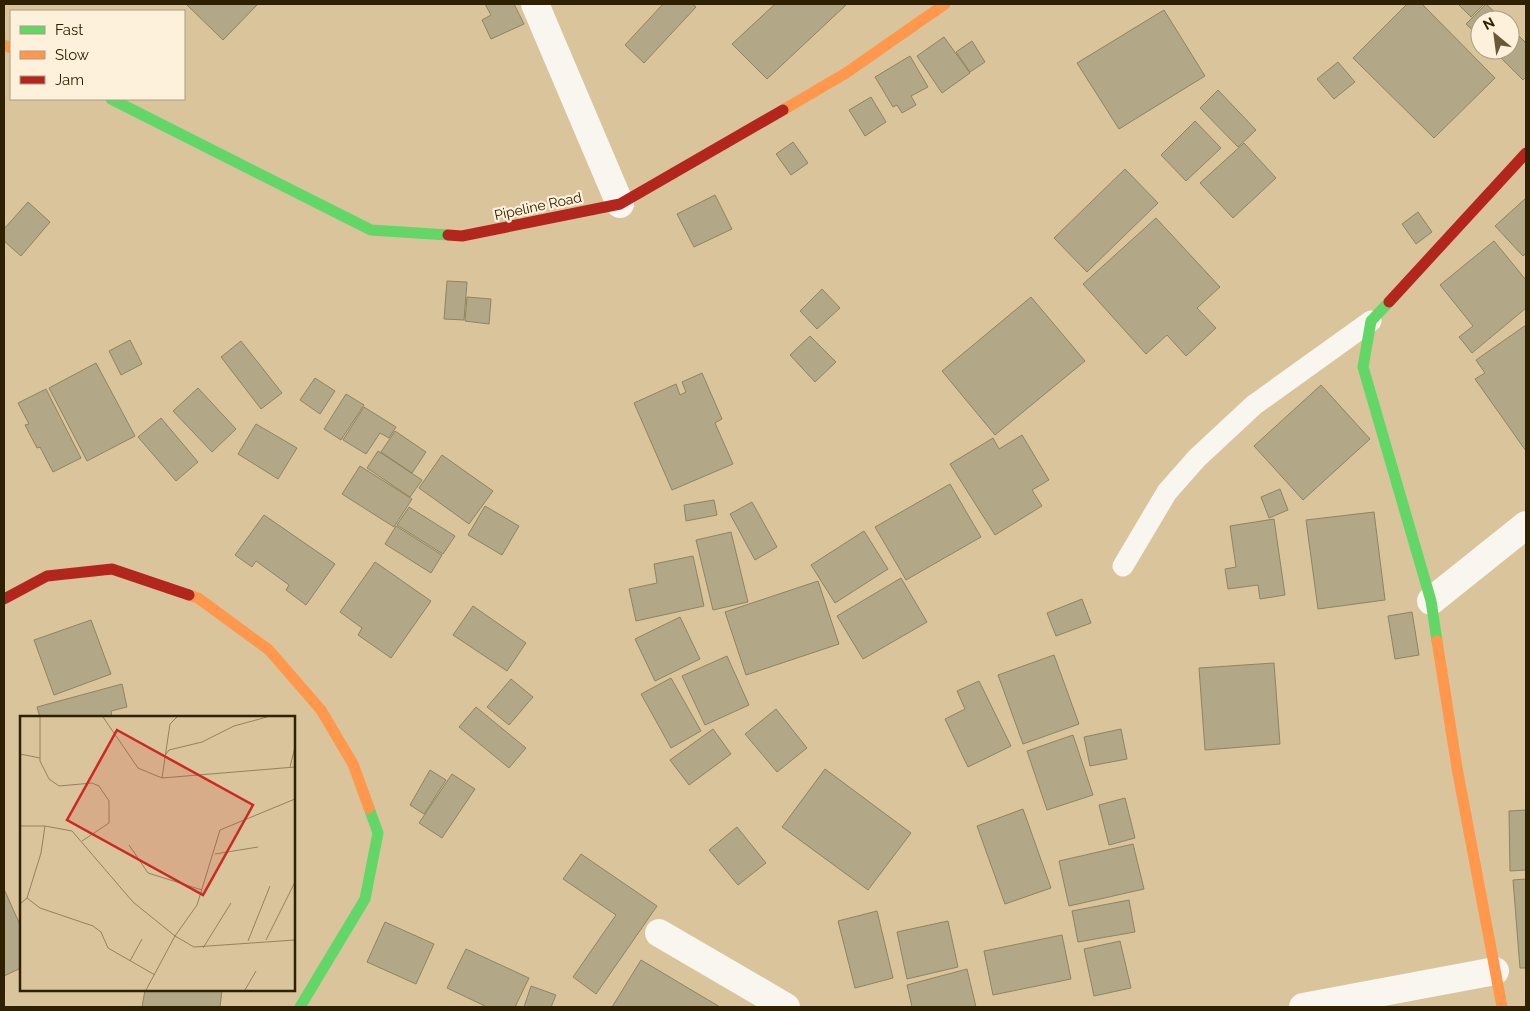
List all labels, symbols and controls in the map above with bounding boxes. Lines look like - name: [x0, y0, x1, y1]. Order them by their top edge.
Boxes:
- legend: [10, 10, 185, 100]
- north arrow: [1470, 10, 1520, 60]
- text: N: [1480, 14, 1497, 33]
- text: Fast: [55, 21, 83, 39]
- text: Slow: [55, 46, 89, 64]
- text: Jam: [55, 71, 84, 89]
- street label: Pipeline Road: [493, 189, 583, 223]
- inset map: [20, 716, 295, 991]

